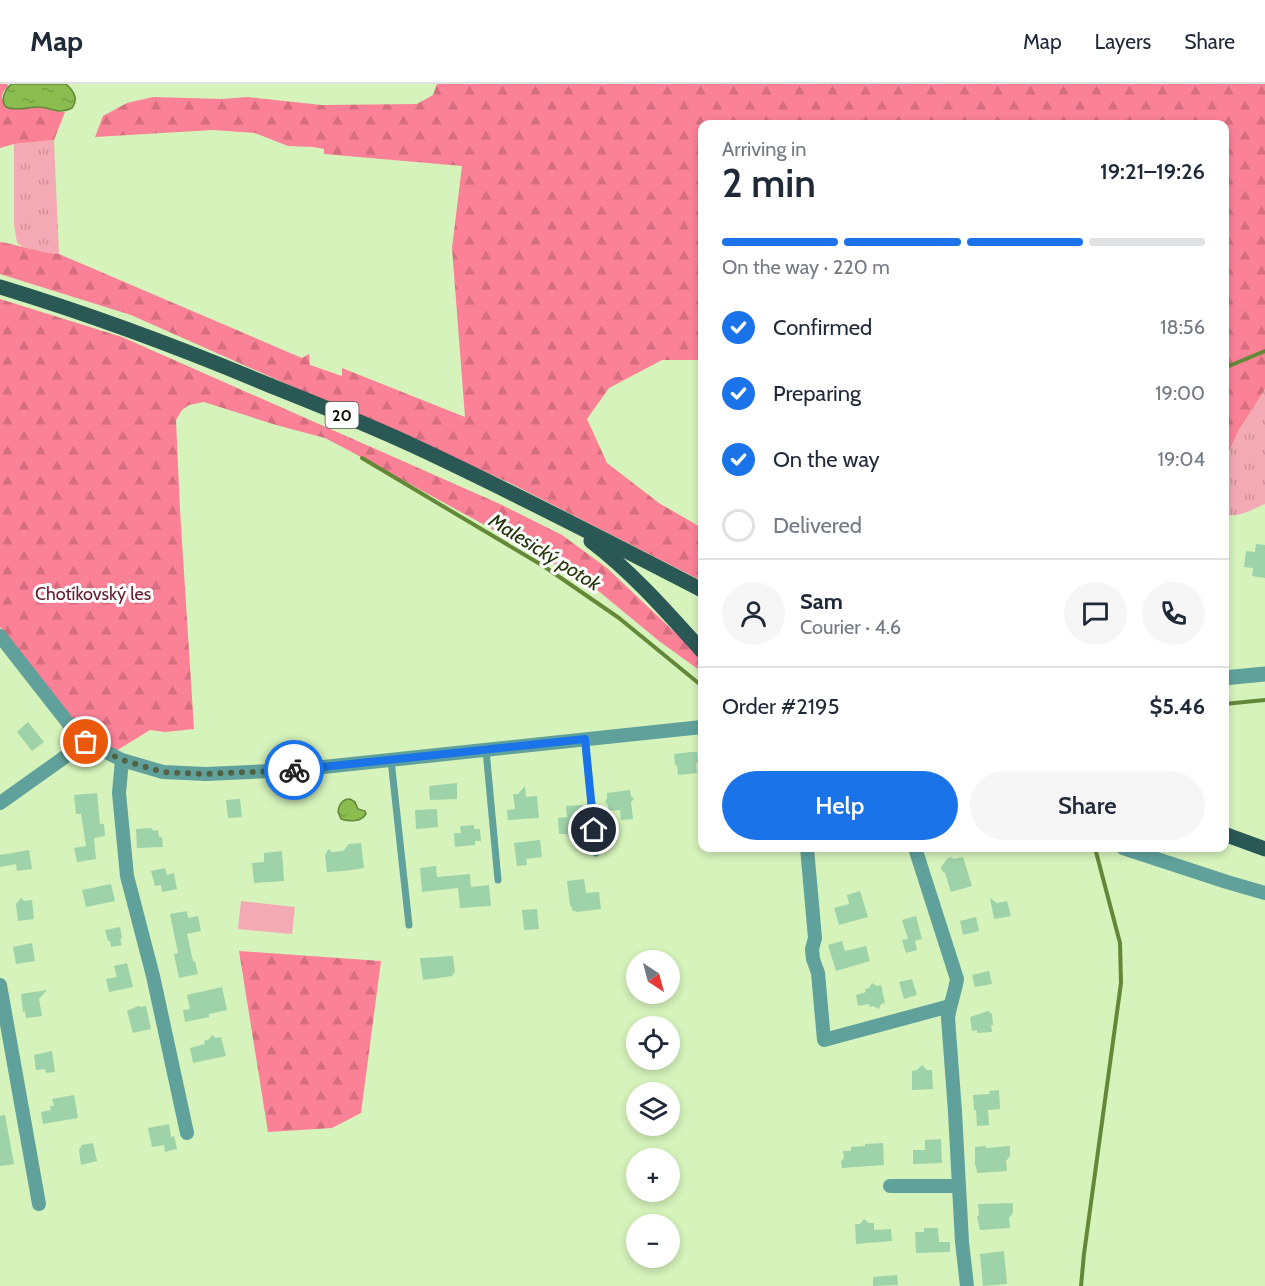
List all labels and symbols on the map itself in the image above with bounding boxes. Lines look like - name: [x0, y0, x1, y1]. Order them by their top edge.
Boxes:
- road number: 20: [326, 402, 358, 428]
- water label: Malesický potok: [484, 508, 606, 597]
- park label: Chotíkovský les: [35, 583, 151, 605]
- pin: [60, 716, 111, 767]
- courier: [264, 740, 324, 800]
- pin: [568, 804, 619, 855]
- north arrow: [626, 950, 680, 1004]

